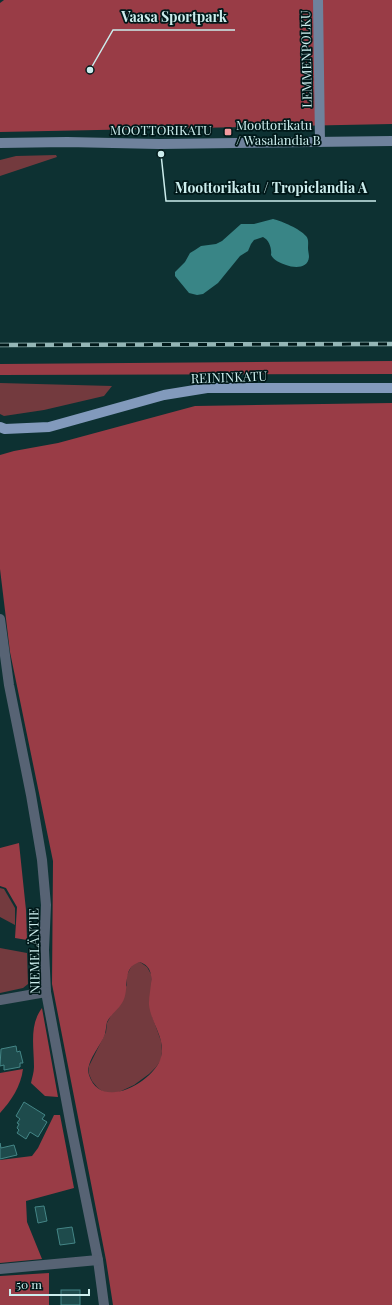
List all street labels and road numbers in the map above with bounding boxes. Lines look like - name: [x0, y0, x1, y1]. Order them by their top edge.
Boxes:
- street label: LEMMENPOLKU: [296, 10, 315, 108]
- street label: MOOTTORIKATU: [110, 121, 212, 138]
- street label: REININKATU: [190, 367, 268, 386]
- street label: NIEMELÄNTIE: [24, 908, 43, 994]

